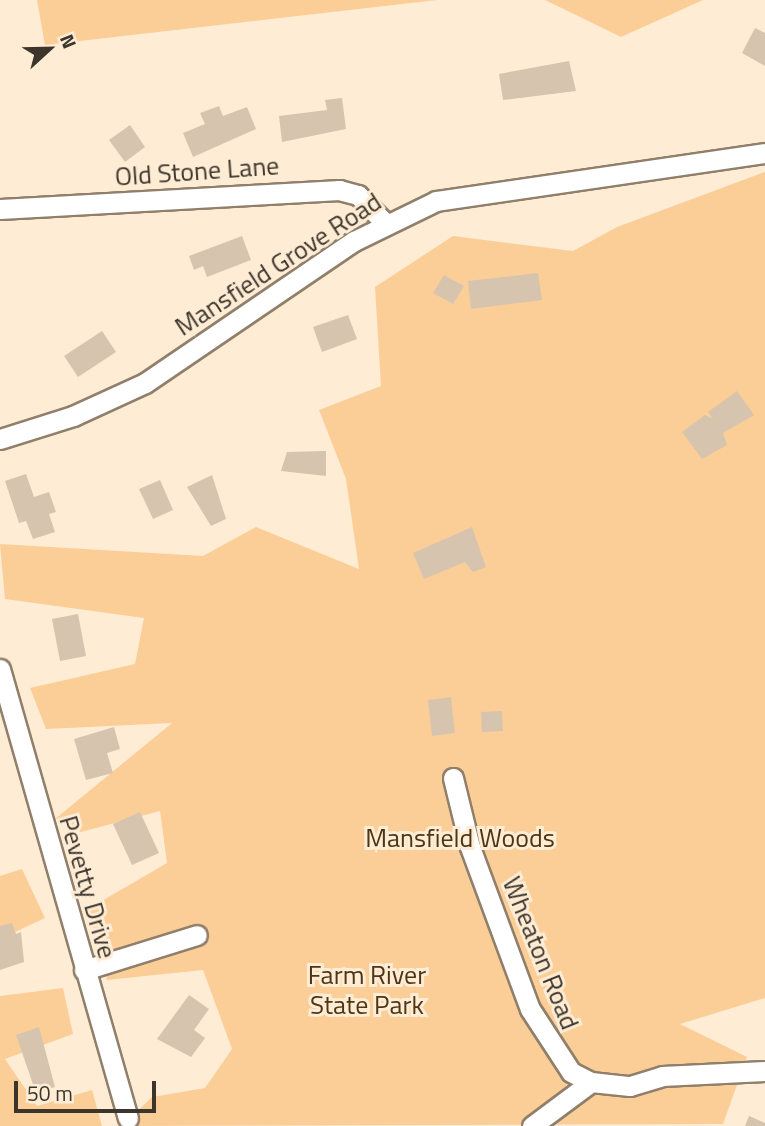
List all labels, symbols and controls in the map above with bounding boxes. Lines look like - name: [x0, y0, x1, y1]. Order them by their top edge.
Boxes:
- north arrow: [14, 14, 84, 84]
- text: N: [53, 29, 85, 52]
- street label: Old Stone Lane: [114, 150, 280, 192]
- street label: Mansfield Grove Road: [169, 186, 387, 342]
- street label: Pevetty Drive: [53, 812, 123, 962]
- park label: Mansfield Woods: [365, 822, 555, 854]
- street label: Wheaton Road: [496, 872, 586, 1034]
- park label: Farm River State Park: [308, 959, 426, 1020]
- scale bar: [18, 1066, 159, 1110]
- text: 50 m: [27, 1077, 73, 1109]

